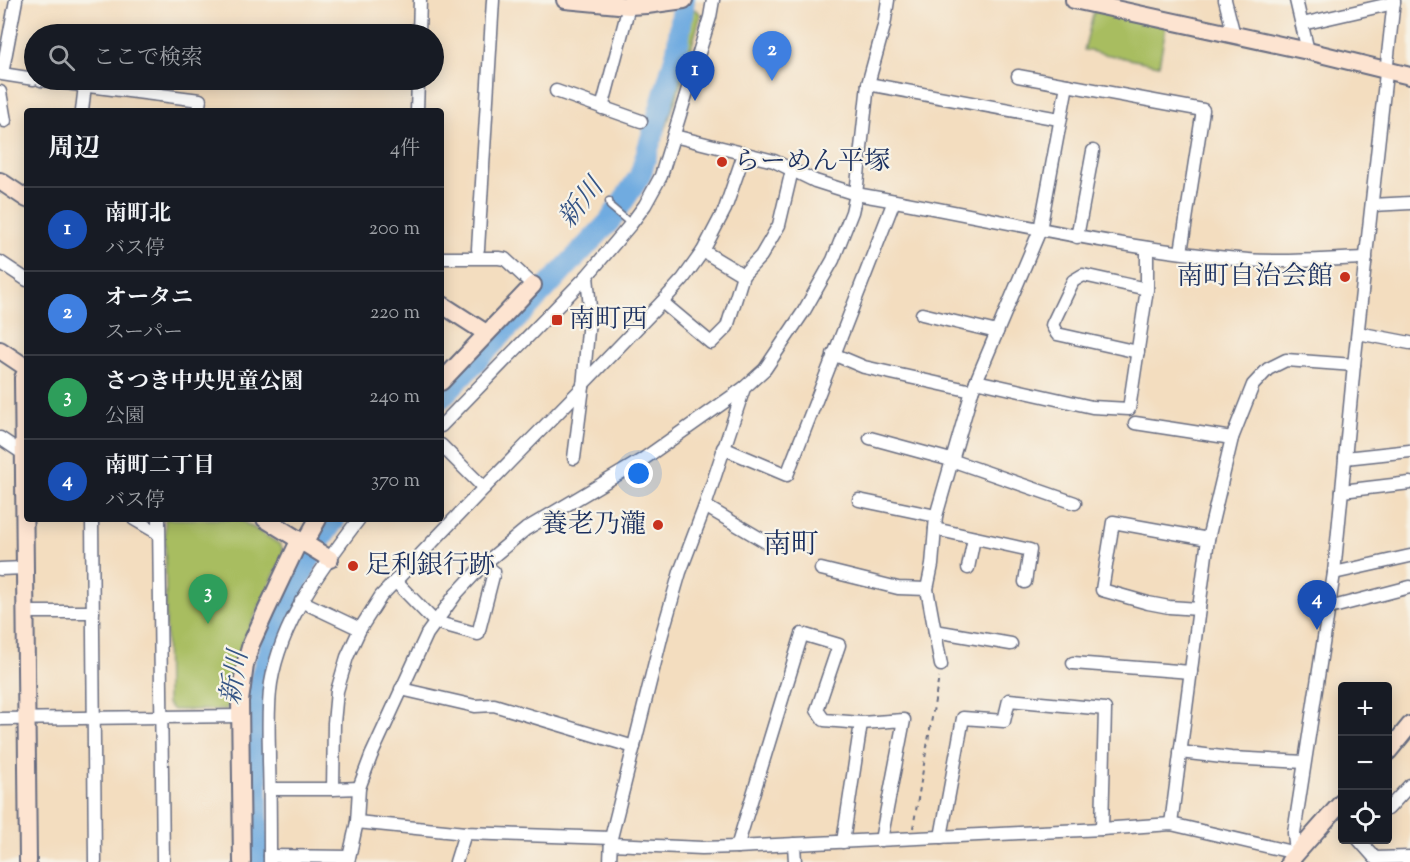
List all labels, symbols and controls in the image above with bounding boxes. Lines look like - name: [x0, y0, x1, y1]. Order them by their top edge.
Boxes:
- search box: [24, 24, 444, 90]
- pin: 2: [752, 32, 792, 81]
- icon: search: [45, 41, 78, 74]
- text: ここで検索: [93, 43, 203, 75]
- pin: 1: [676, 51, 714, 101]
- text: 周辺: [48, 131, 100, 168]
- text: 4件: [390, 135, 420, 164]
- place label: らーめん平塚: [734, 144, 890, 181]
- marker: らーめん平塚: [715, 155, 729, 169]
- water label: 新川: [550, 168, 616, 237]
- text: 南町北: [105, 199, 171, 231]
- text: 1: [64, 215, 71, 244]
- text: 200 m: [369, 215, 420, 244]
- text: バス停: [105, 235, 165, 264]
- place label: 南町自治会館: [1177, 259, 1333, 296]
- marker: 南町自治会館: [1338, 270, 1352, 284]
- text: オータニ: [105, 283, 193, 315]
- text: 2: [63, 299, 72, 328]
- text: 220 m: [370, 299, 420, 328]
- place label: 南町西: [569, 302, 647, 339]
- marker: 南町西: [550, 313, 564, 327]
- text: スーパー: [105, 319, 183, 348]
- text: さつき中央児童公園: [105, 367, 303, 399]
- text: 3: [63, 383, 72, 412]
- text: 240 m: [369, 383, 420, 412]
- text: 公園: [105, 403, 145, 432]
- text: 南町二丁目: [105, 451, 215, 483]
- your location: [624, 459, 653, 488]
- text: 4: [62, 467, 73, 496]
- text: 370 m: [371, 467, 420, 496]
- text: バス停: [105, 487, 165, 516]
- place label: 養老乃瀧: [542, 507, 646, 544]
- marker: 養老乃瀧: [651, 518, 665, 532]
- district label: 南町: [763, 526, 819, 566]
- place label: 足利銀行跡: [365, 548, 495, 585]
- marker: 足利銀行跡: [346, 559, 360, 573]
- pin: 3: [188, 574, 228, 624]
- pin: 4: [1298, 580, 1336, 630]
- water label: 新川: [213, 645, 260, 708]
- map controls: [1338, 682, 1392, 844]
- button: +: [1338, 682, 1392, 736]
- button: −: [1338, 736, 1392, 790]
- button: locate: [1338, 790, 1392, 844]

